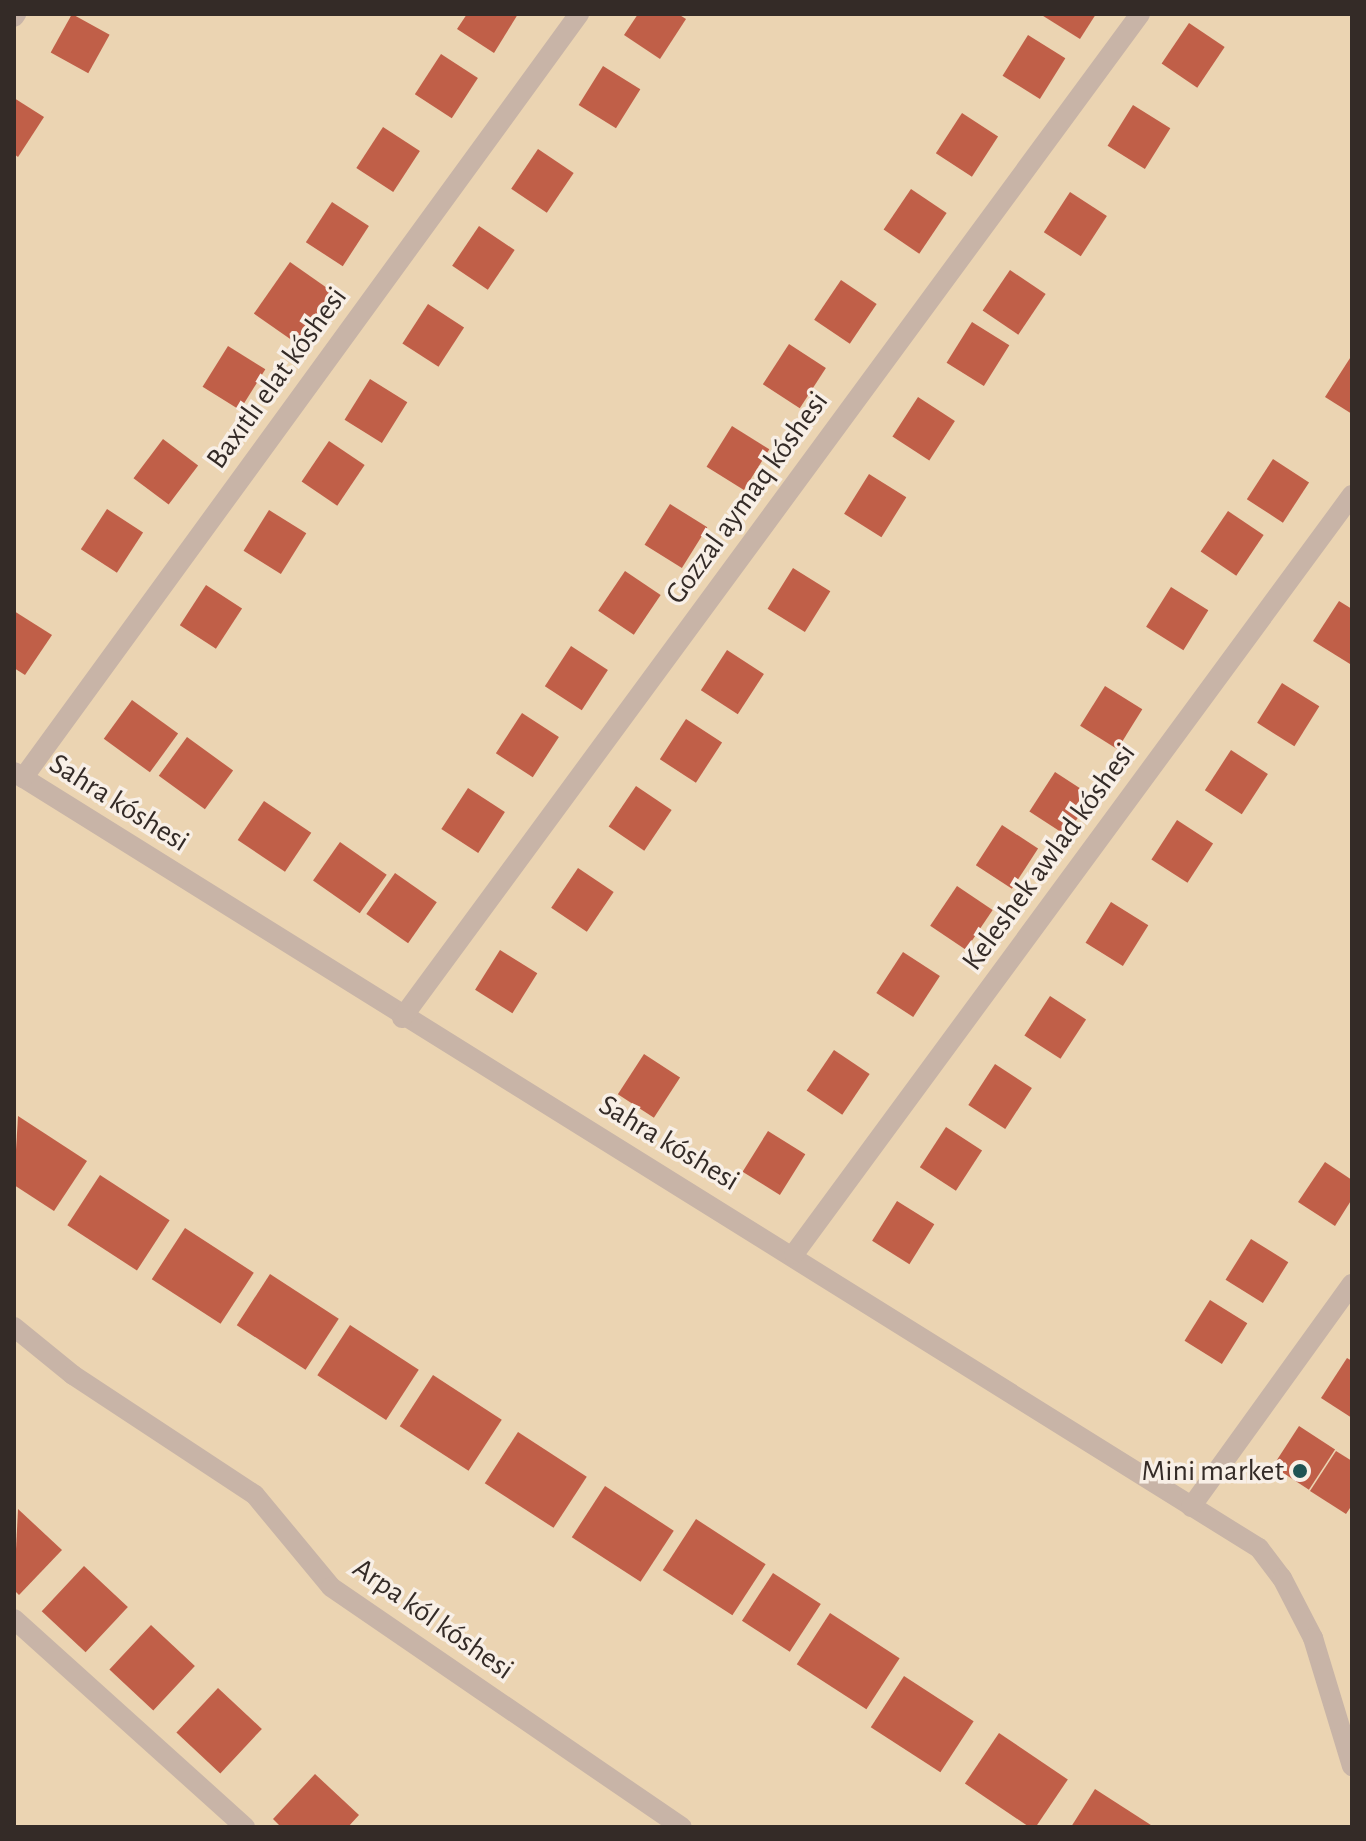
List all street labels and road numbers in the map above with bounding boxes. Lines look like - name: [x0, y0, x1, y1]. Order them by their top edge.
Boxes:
- street label: Baxıtlı elat kóshesi: [199, 280, 355, 476]
- street label: Gozzal aymaq kóshesi: [658, 385, 836, 611]
- street label: Keleshek awlad kóshesi: [954, 736, 1144, 978]
- street label: Sahra kóshesi: [43, 746, 195, 860]
- street label: Sahra kóshesi: [592, 1087, 746, 1199]
- street label: Arpa kól kóshesi: [346, 1550, 520, 1688]

